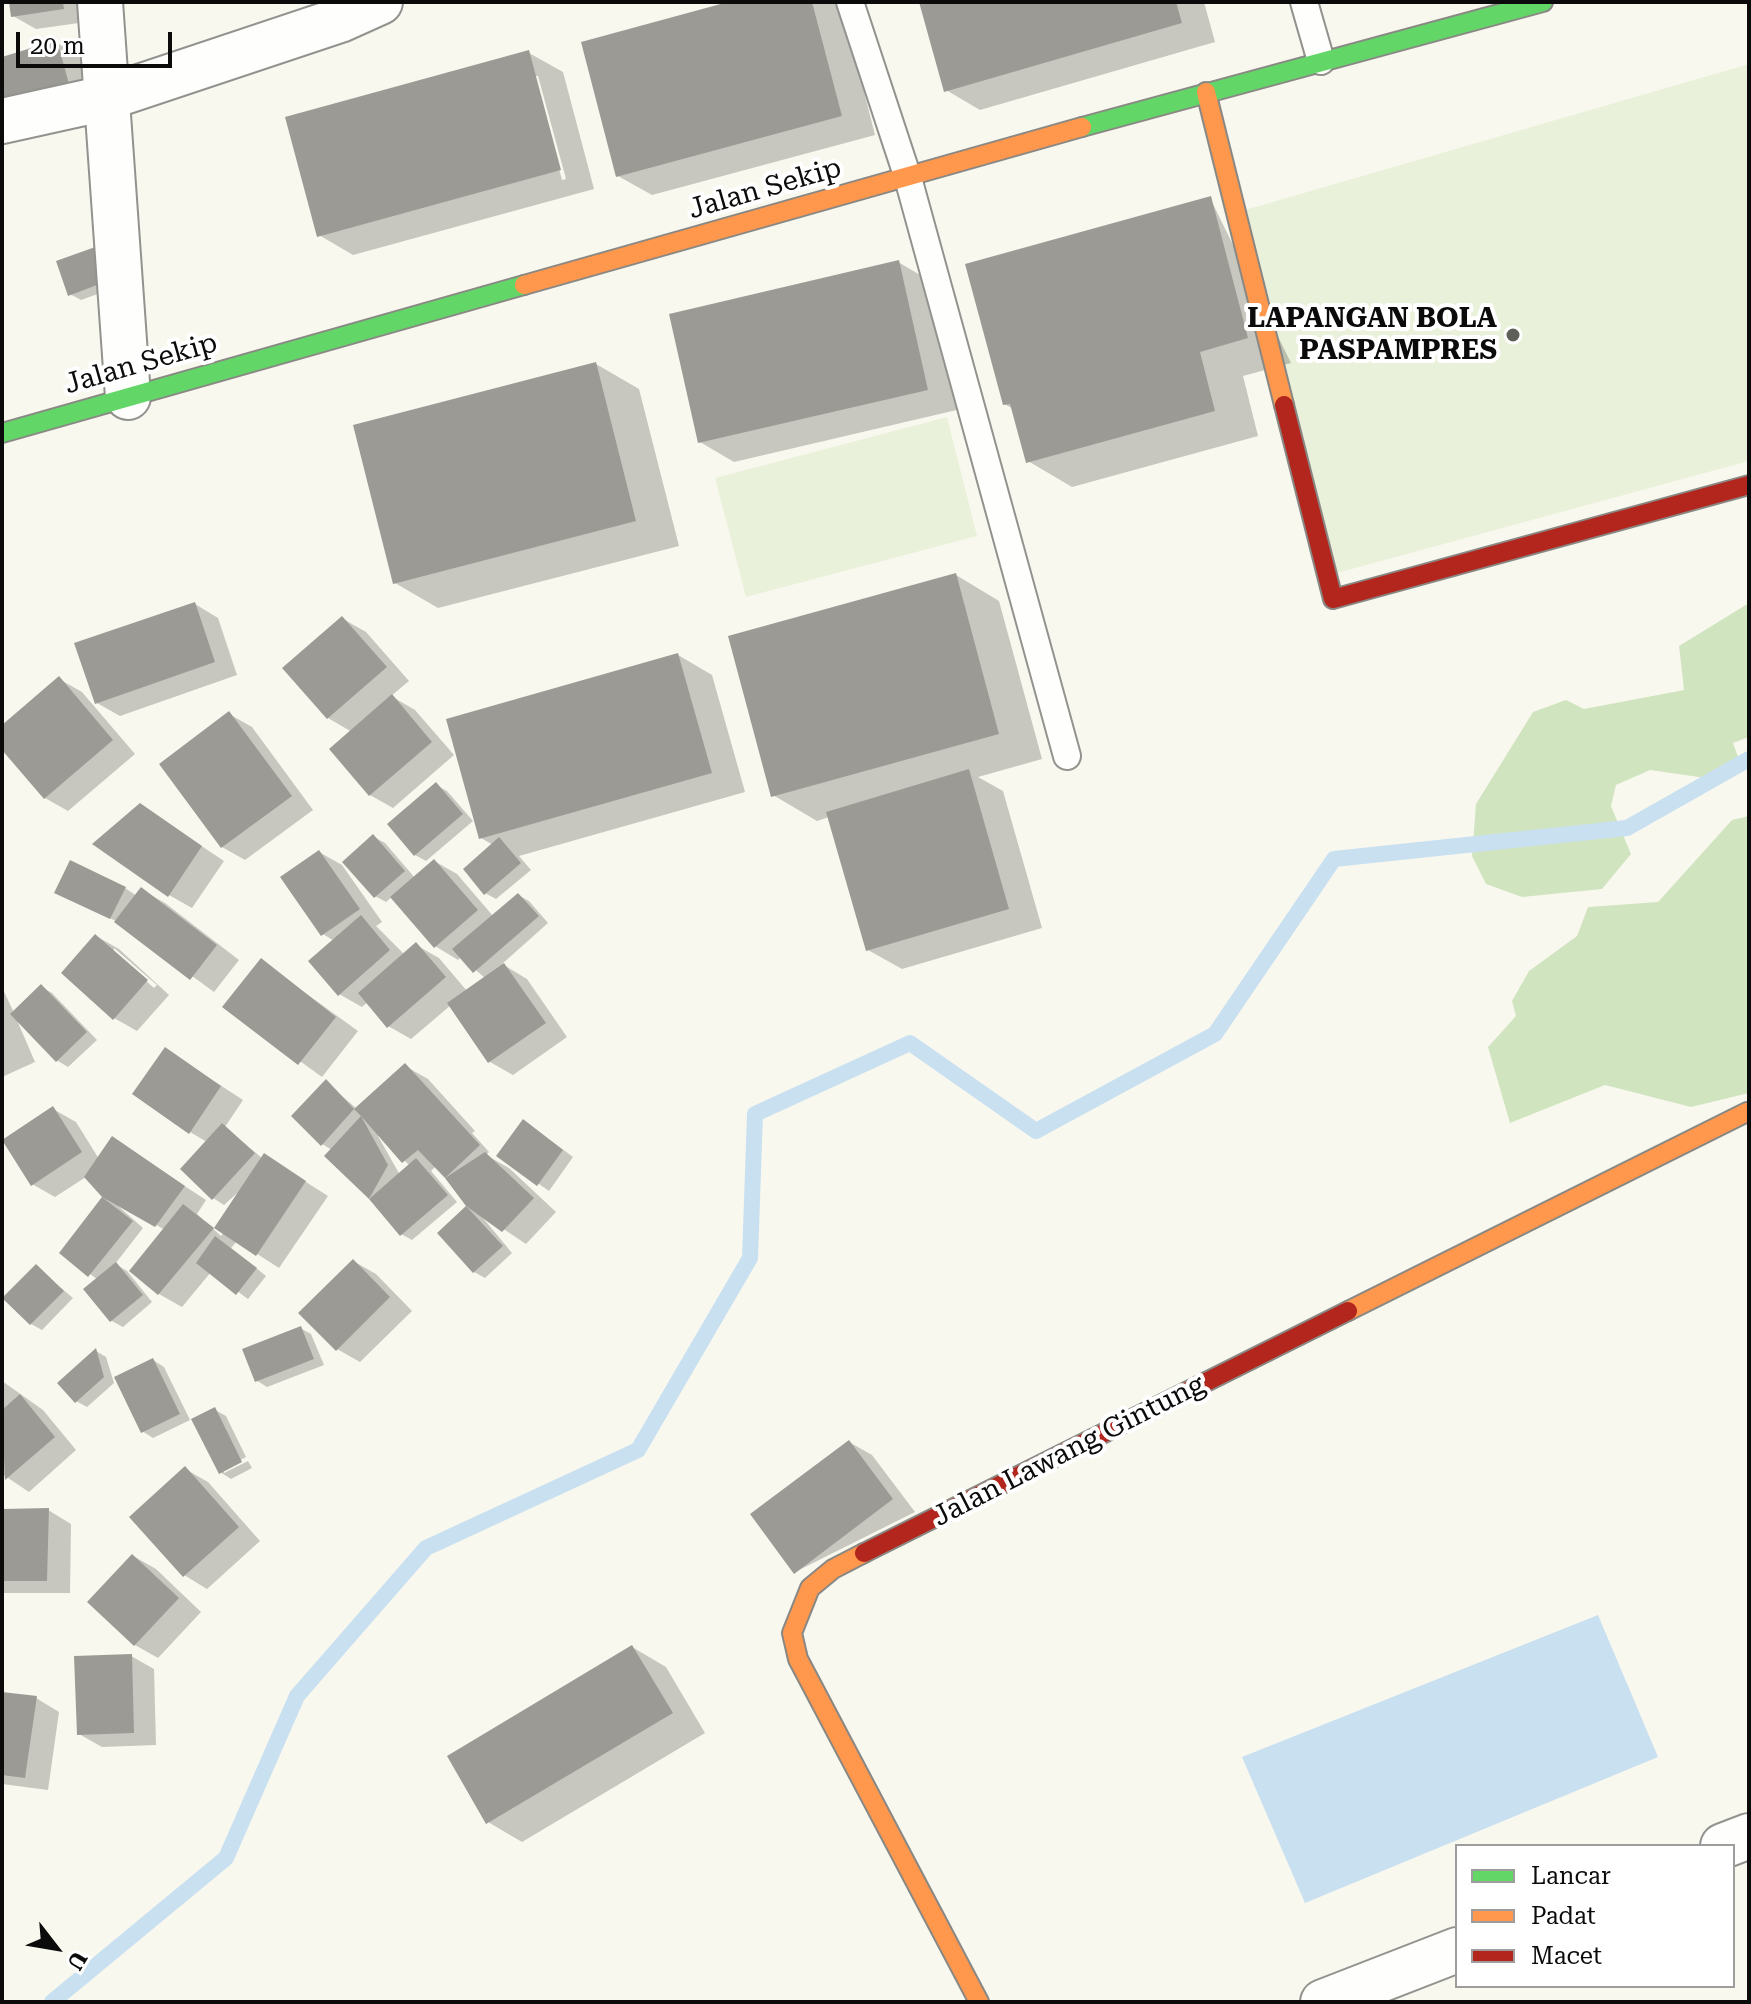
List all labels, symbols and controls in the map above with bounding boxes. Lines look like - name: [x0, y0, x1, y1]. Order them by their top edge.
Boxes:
- scale bar: [20, 16, 176, 66]
- text: 20 m: [30, 32, 85, 60]
- street label: Jalan Sekip: [685, 151, 845, 227]
- place label: LAPANGAN BOLA PASPAMPRES: [1247, 302, 1497, 368]
- street label: Jalan Sekip: [61, 326, 221, 402]
- marker: LAPANGAN BOLA PASPAMPRES: [1504, 326, 1522, 344]
- street label: Jalan Lawang Gintung: [927, 1368, 1211, 1534]
- legend: [1455, 1844, 1735, 1988]
- text: Lancar: [1531, 1862, 1611, 1890]
- text: Padat: [1531, 1902, 1596, 1930]
- north arrow: [16, 1908, 96, 1988]
- text: Macet: [1531, 1942, 1602, 1970]
- text: U: [62, 1947, 92, 1974]

